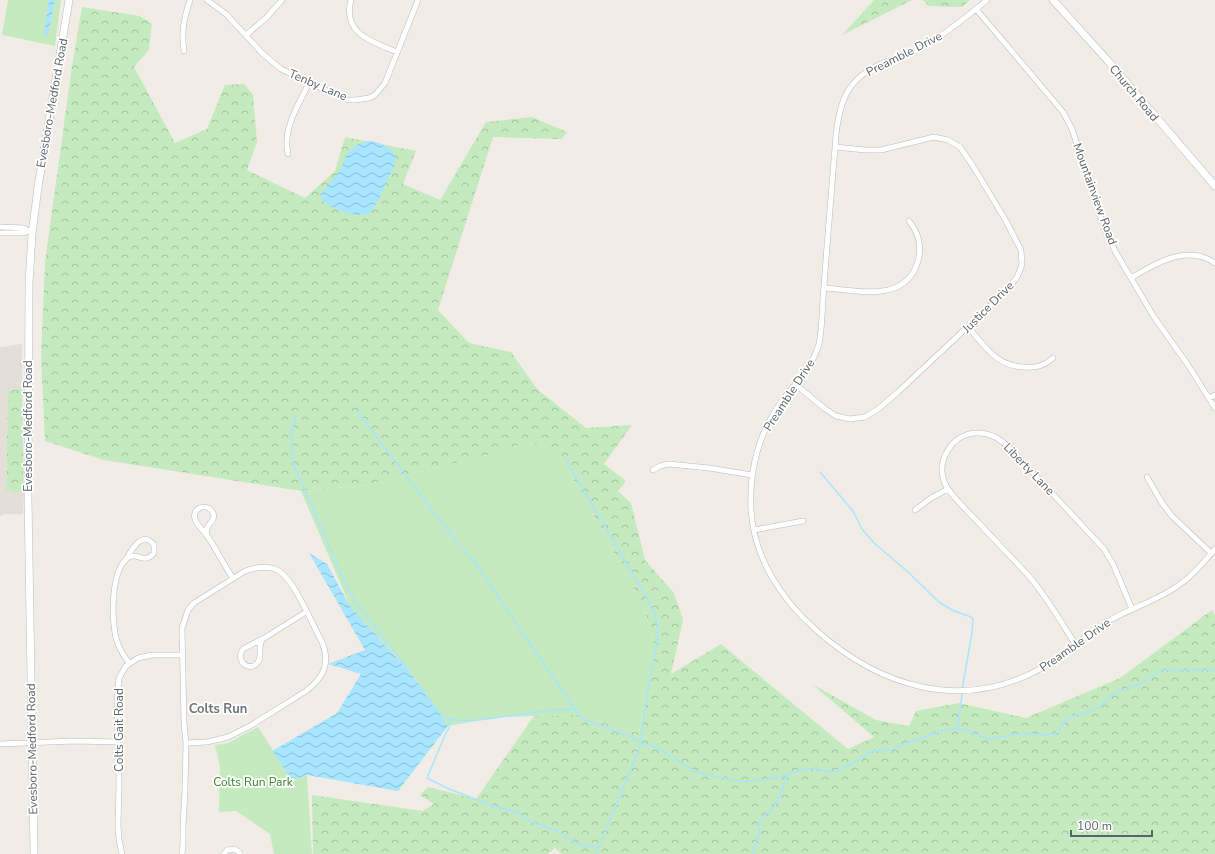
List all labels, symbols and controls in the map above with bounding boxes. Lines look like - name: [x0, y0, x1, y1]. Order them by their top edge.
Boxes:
- street label: Preamble Drive: [863, 28, 945, 80]
- street label: Evesboro-Medford Road: [33, 37, 71, 169]
- street label: Church Road: [1106, 61, 1162, 125]
- street label: Tenby Lane: [286, 66, 350, 104]
- street label: Mountainview Road: [1069, 141, 1121, 247]
- street label: Justice Drive: [958, 278, 1017, 337]
- street label: Preamble Drive: [760, 356, 818, 434]
- street label: Evesboro-Medford Road: [20, 360, 36, 492]
- street label: Liberty Lane: [1000, 439, 1058, 499]
- street label: Preamble Drive: [1036, 615, 1114, 675]
- street label: Evesboro-Medford Road: [23, 683, 41, 815]
- street label: Colts Gait Road: [111, 688, 127, 772]
- district label: Colts Run: [189, 700, 247, 718]
- park label: Colts Run Park: [213, 774, 294, 790]
- scale bar: [1071, 812, 1152, 838]
- text: 100 m: [1077, 818, 1112, 834]

